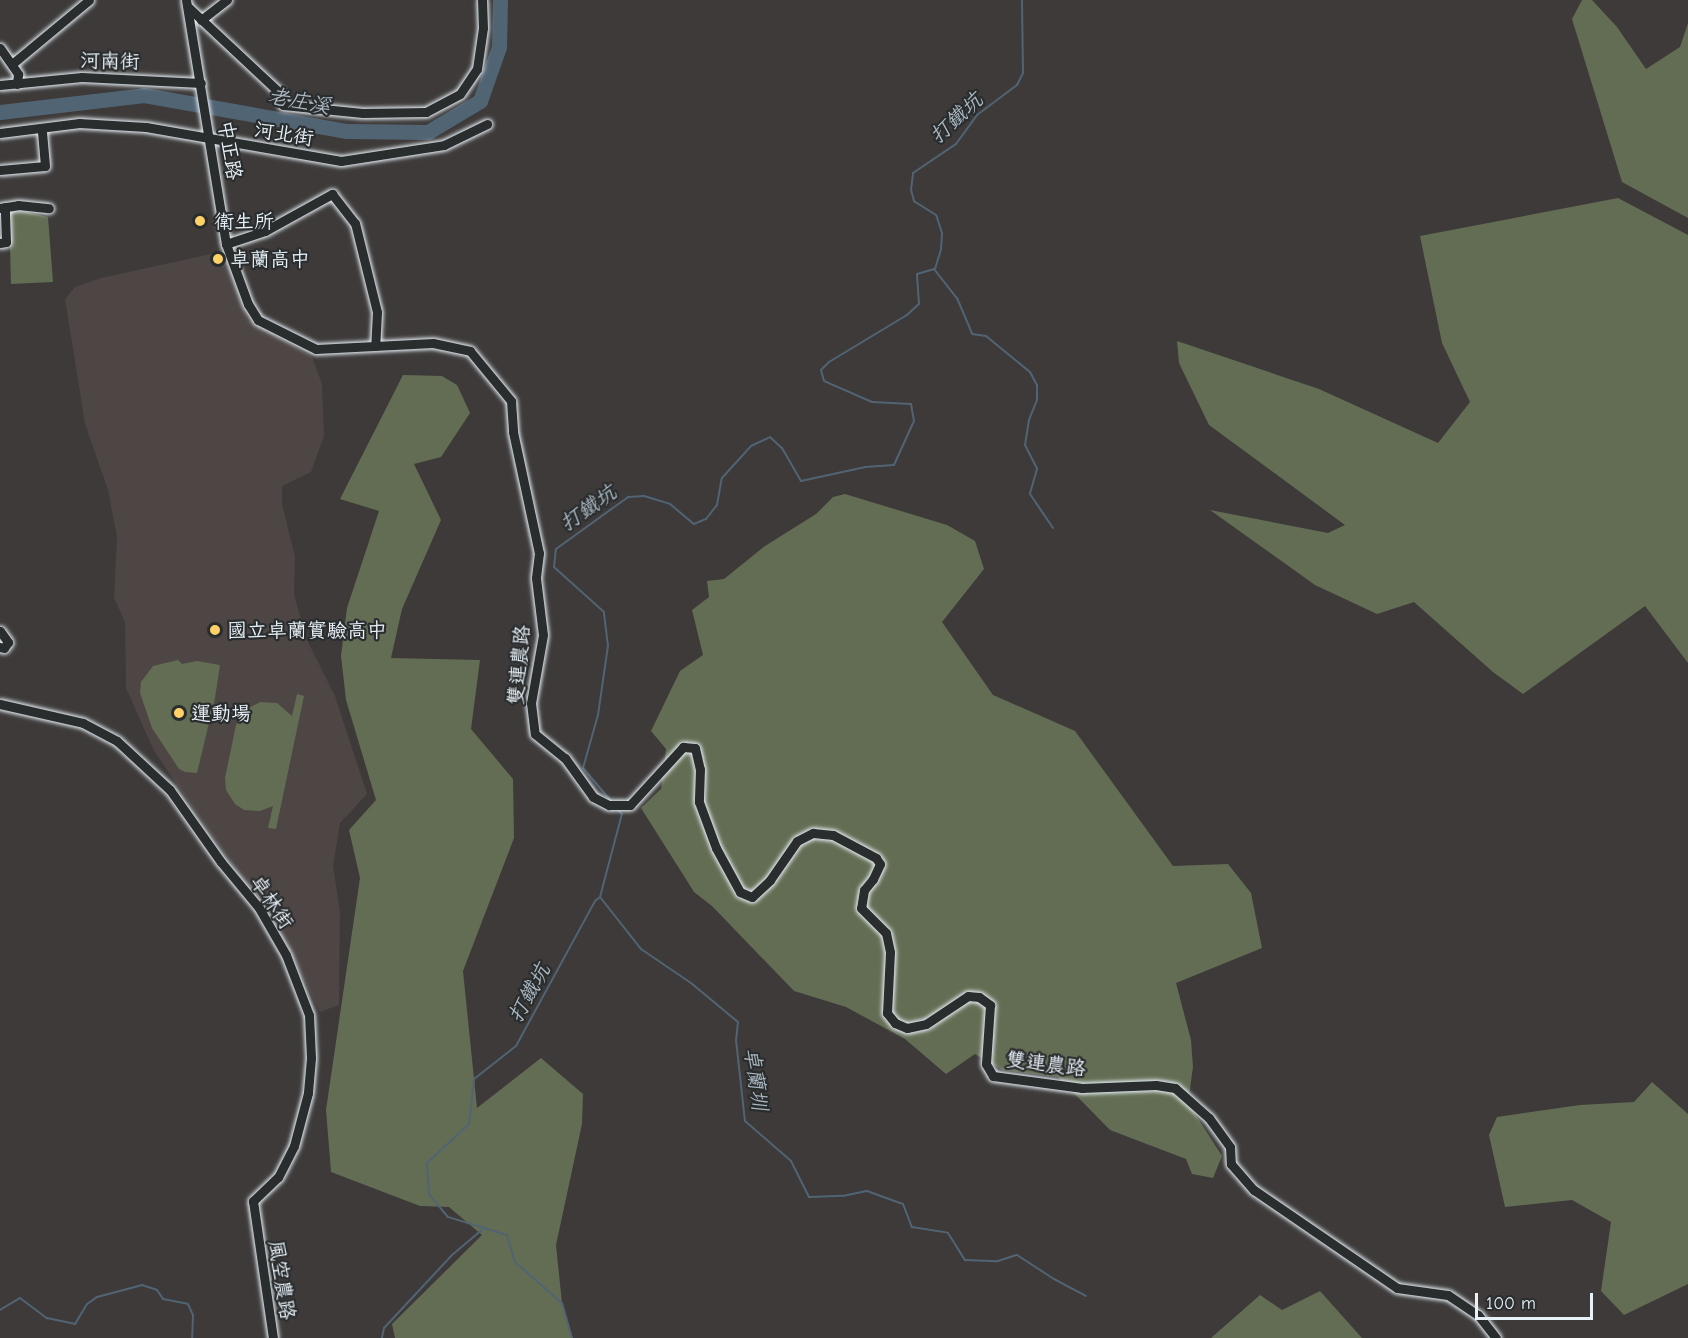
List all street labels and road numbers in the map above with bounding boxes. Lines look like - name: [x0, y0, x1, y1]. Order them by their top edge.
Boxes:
- street label: 河南街: [80, 48, 140, 74]
- street label: 河北街: [252, 117, 316, 151]
- street label: 中正路: [213, 118, 247, 182]
- street label: 雙連農路: [504, 624, 534, 706]
- street label: 卓林街: [245, 870, 299, 934]
- street label: 雙連農路: [1005, 1047, 1087, 1081]
- street label: 風空農路: [264, 1239, 300, 1321]

